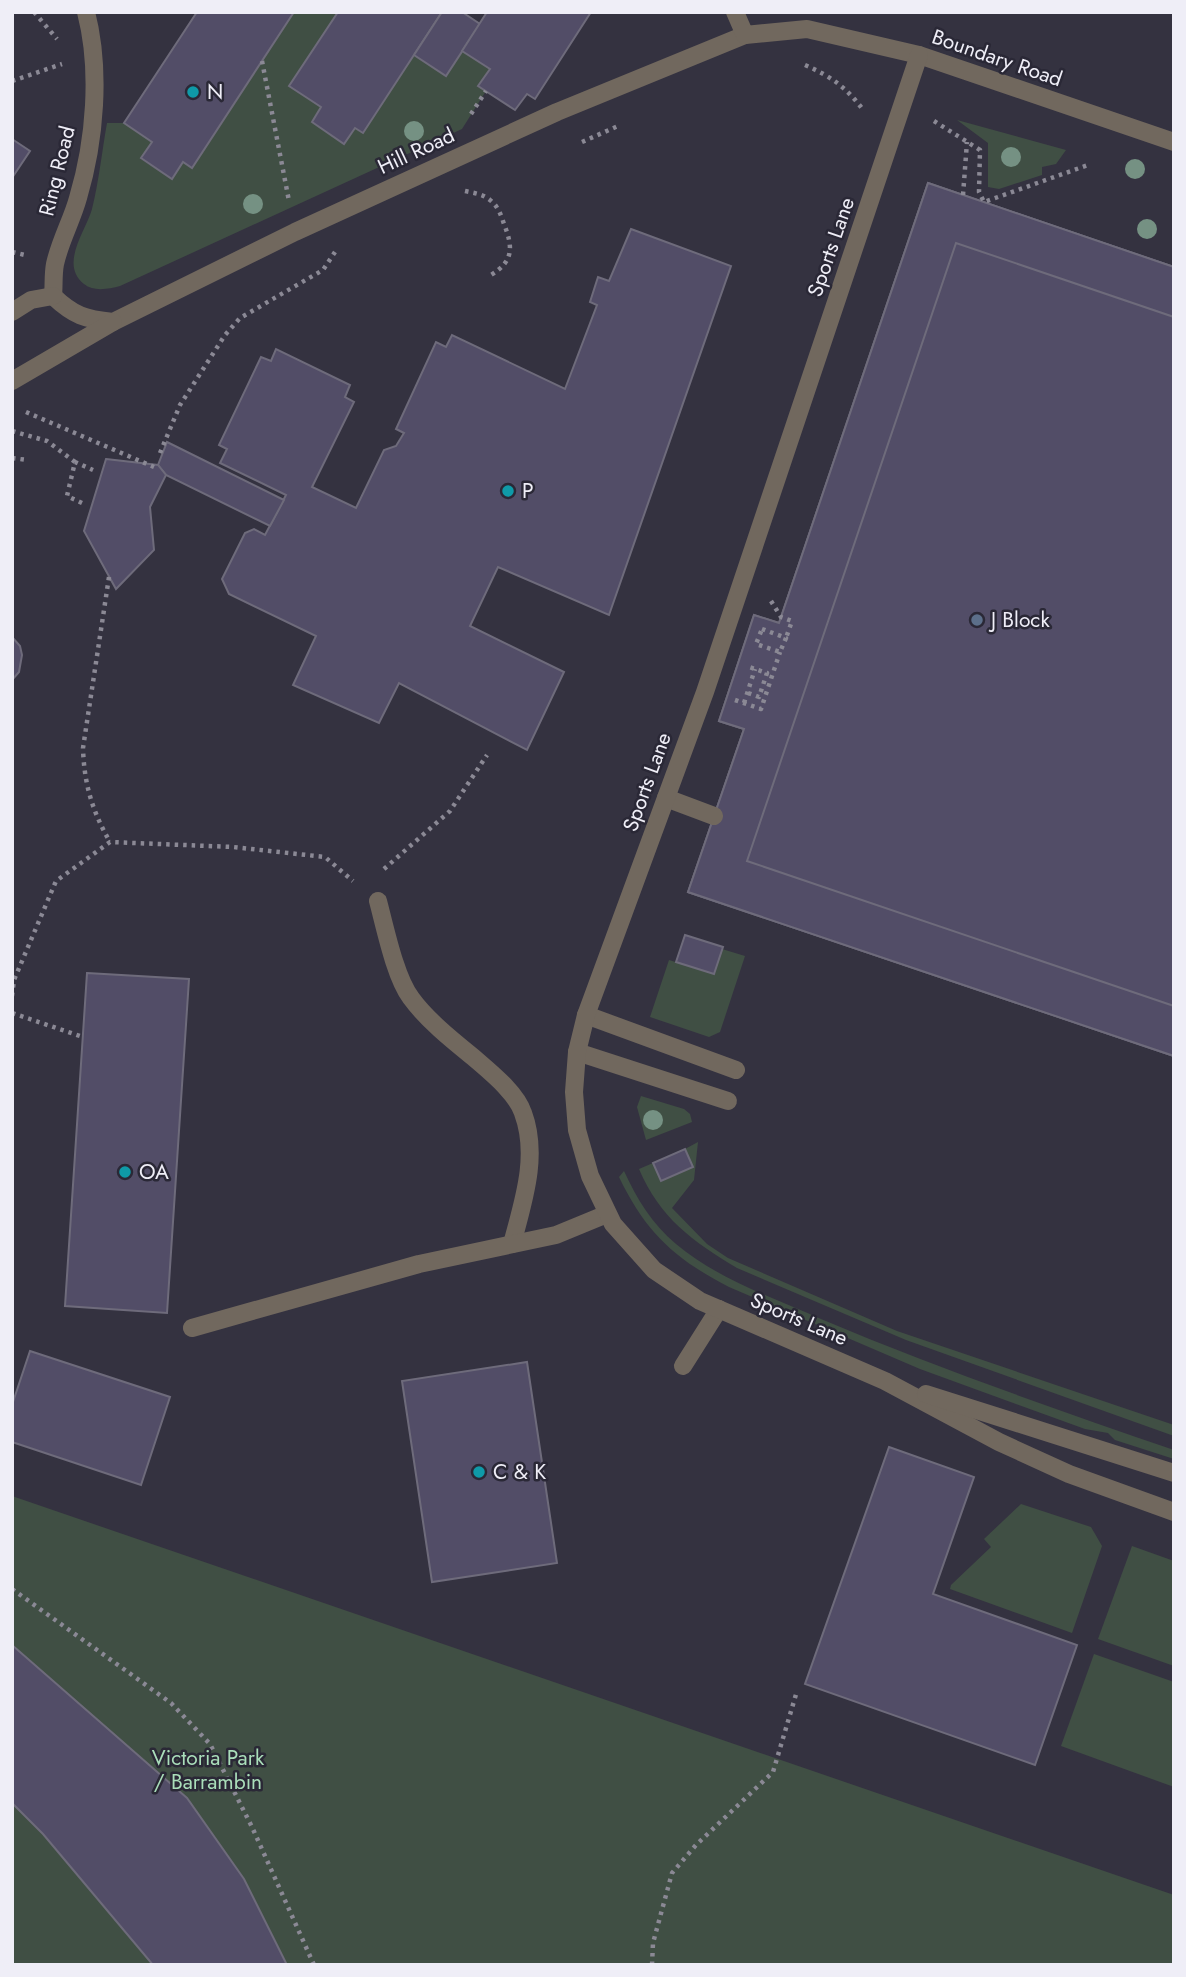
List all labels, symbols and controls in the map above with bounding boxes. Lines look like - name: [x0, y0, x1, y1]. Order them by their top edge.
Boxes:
- street label: Boundary Road: [928, 22, 1066, 94]
- place label: N: [207, 77, 223, 107]
- marker: N: [185, 84, 201, 100]
- street label: Hill Road: [373, 120, 459, 182]
- street label: Ring Road: [31, 123, 83, 219]
- street label: Sports Lane: [800, 193, 862, 301]
- place label: P: [522, 476, 534, 506]
- marker: P: [500, 483, 516, 499]
- place label: J Block: [988, 605, 1050, 635]
- marker: J Block: [969, 612, 985, 628]
- street label: Sports Lane: [615, 728, 679, 836]
- place label: OA: [139, 1157, 169, 1187]
- marker: OA: [117, 1164, 133, 1180]
- street label: Sports Lane: [746, 1285, 853, 1353]
- place label: C & K: [493, 1457, 546, 1487]
- marker: C & K: [471, 1464, 487, 1480]
- park label: Victoria Park / Barrambin: [152, 1743, 265, 1797]

